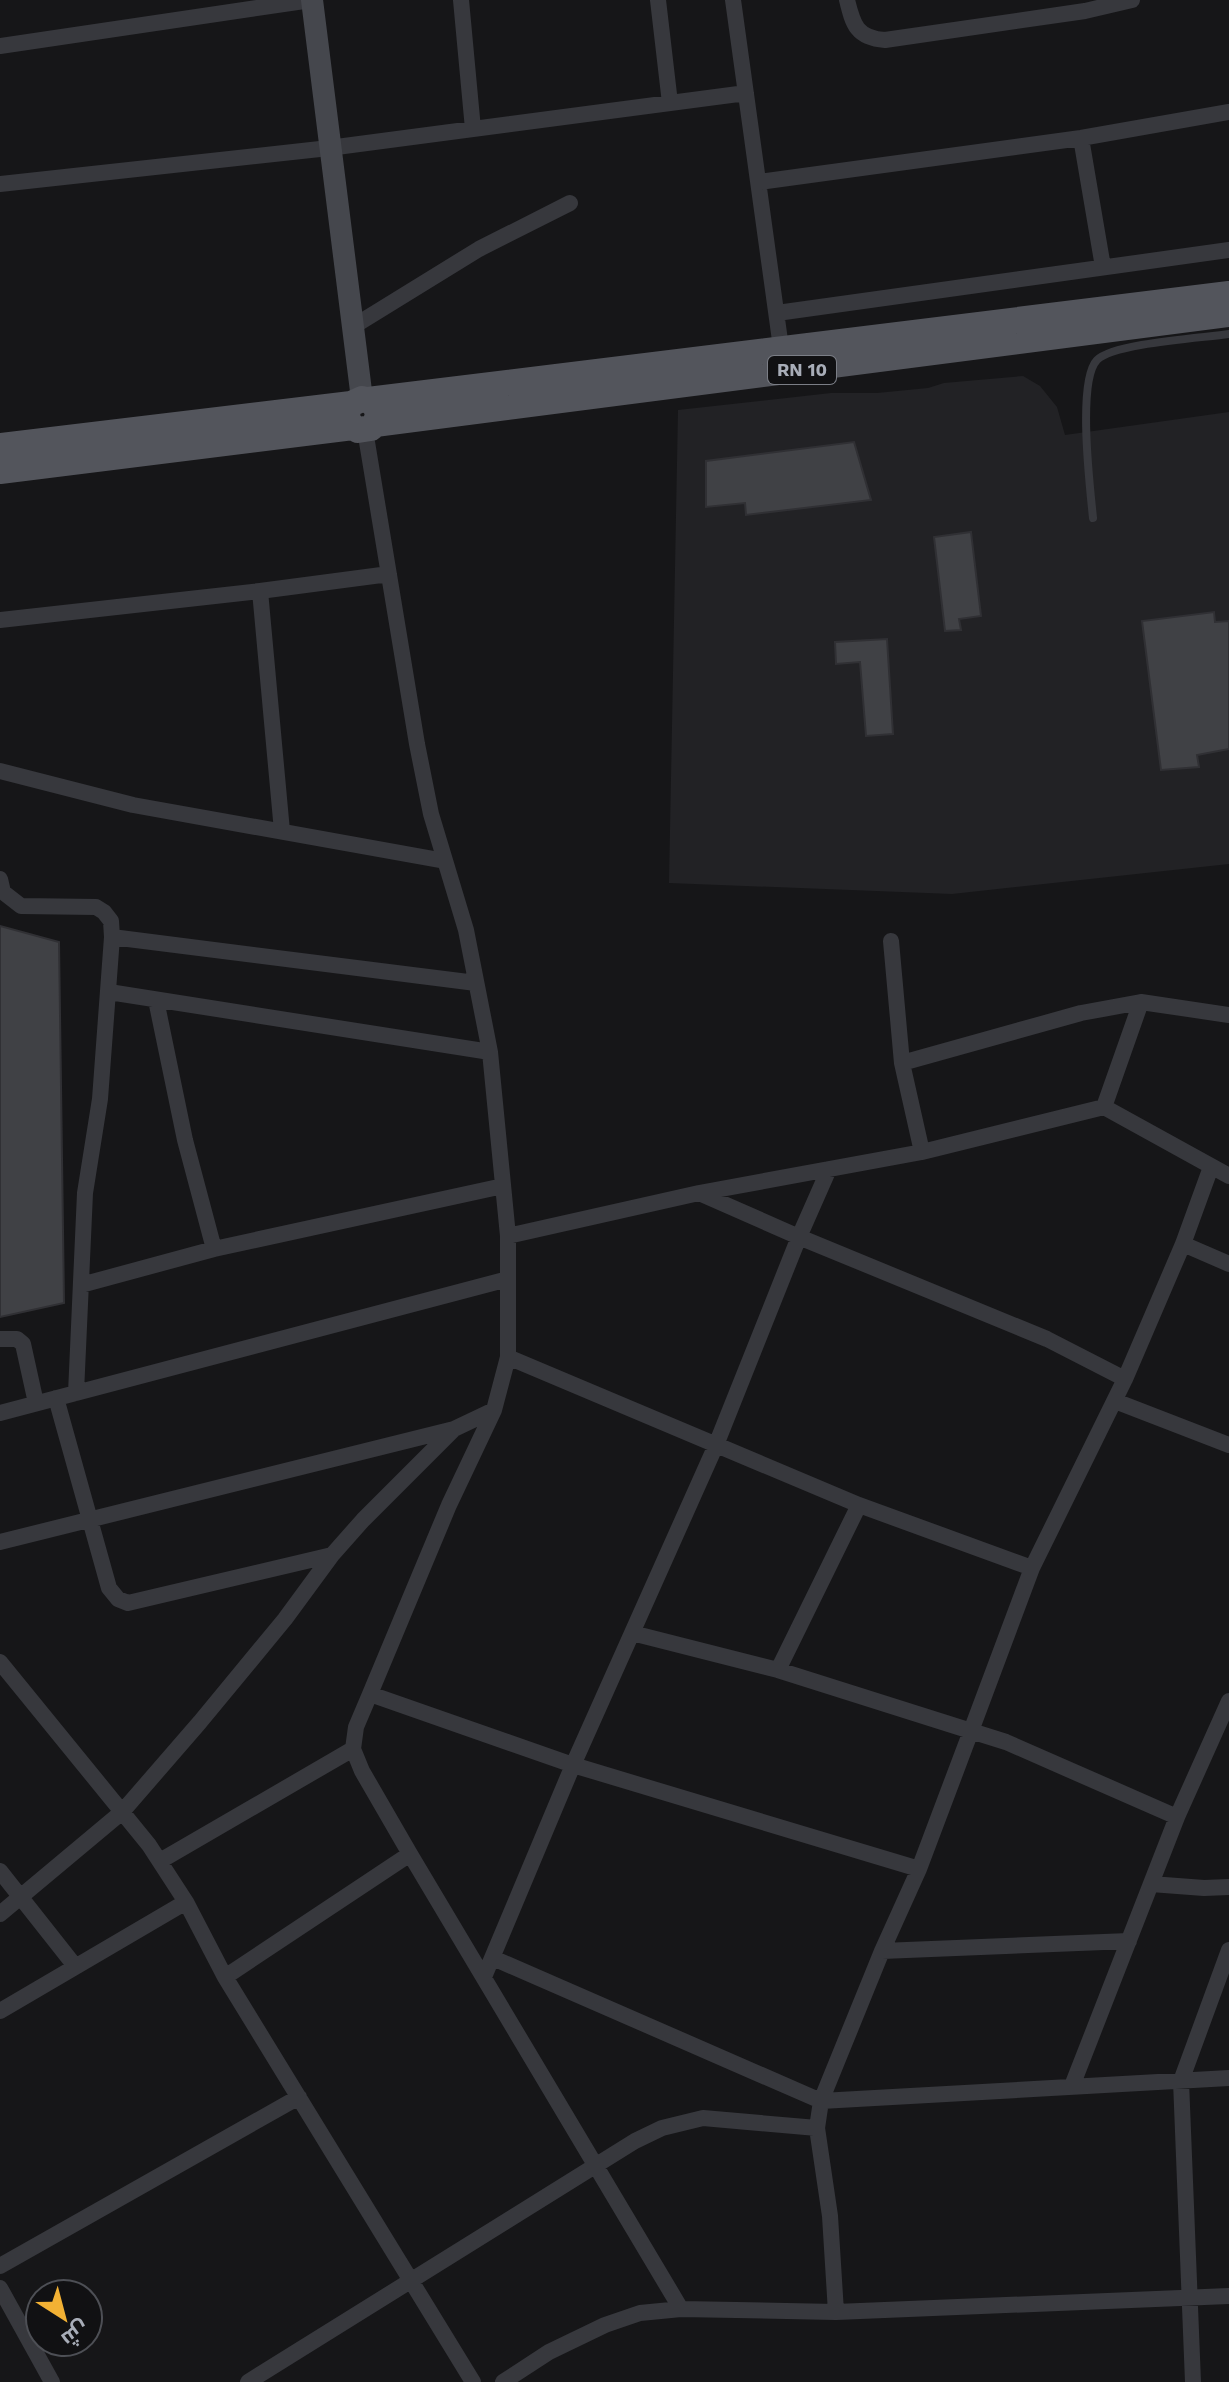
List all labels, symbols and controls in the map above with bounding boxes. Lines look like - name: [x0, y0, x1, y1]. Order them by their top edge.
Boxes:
- road number: RN 10: [768, 356, 836, 384]
- north arrow: [24, 2278, 104, 2358]
- text: ش: [56, 2315, 94, 2352]

